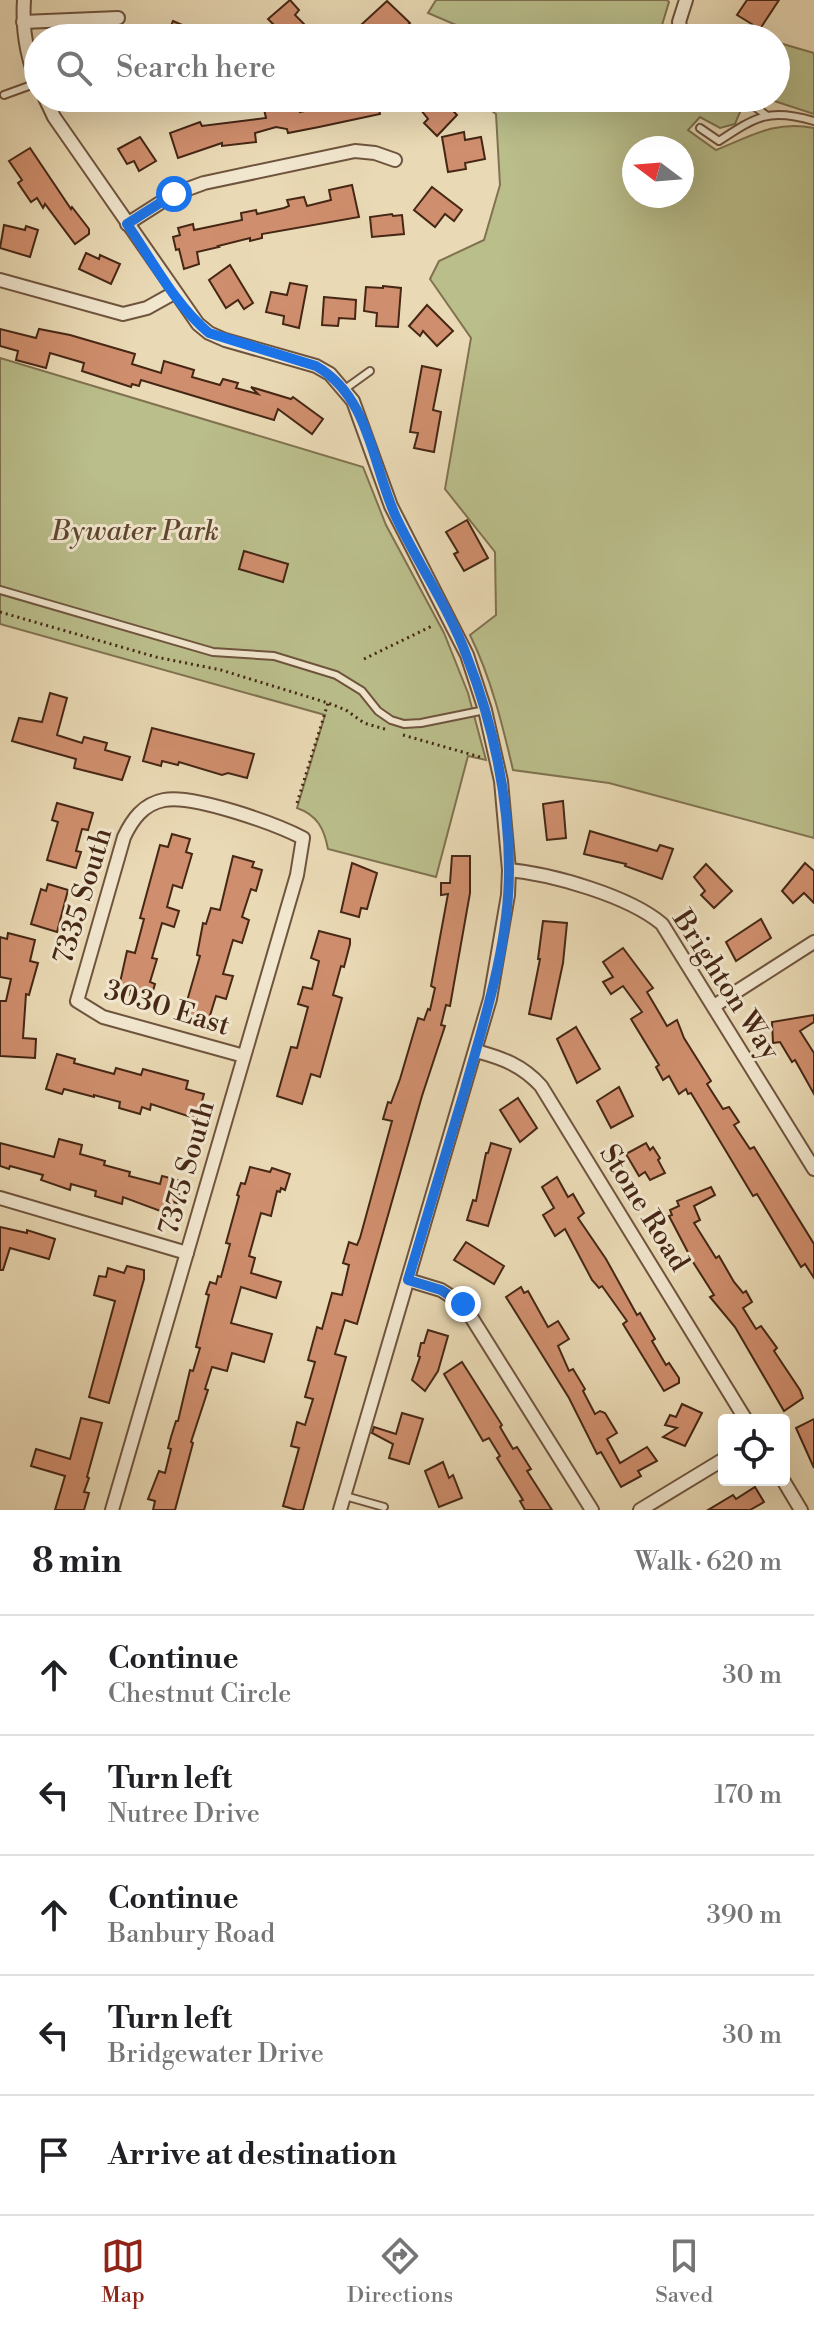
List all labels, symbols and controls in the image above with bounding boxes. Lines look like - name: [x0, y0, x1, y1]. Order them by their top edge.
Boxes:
- search box: [24, 24, 790, 112]
- icon: search: [52, 46, 96, 90]
- text: Search here: [116, 49, 276, 87]
- north arrow: [622, 136, 694, 208]
- route start: [156, 176, 192, 212]
- park label: Bywater Park: [50, 514, 219, 549]
- street label: 7335 South: [46, 823, 120, 968]
- street label: Brighton Way: [664, 903, 788, 1067]
- street label: 3030 East: [100, 972, 234, 1044]
- street label: 7375 South: [151, 1096, 223, 1239]
- street label: Stone Road: [591, 1138, 697, 1278]
- route end: [445, 1286, 481, 1322]
- map controls: [718, 1414, 790, 1486]
- button: locate: [718, 1414, 790, 1486]
- text: 8 min: [32, 1541, 122, 1583]
- text: Walk · 620 m: [635, 1546, 782, 1578]
- text: Continue: [108, 1640, 239, 1678]
- icon: ahead: [32, 1653, 76, 1697]
- text: 30 m: [722, 1659, 782, 1691]
- text: Chestnut Circle: [108, 1678, 291, 1710]
- text: Turn left: [108, 1760, 232, 1798]
- icon: left: [32, 1773, 76, 1817]
- text: 170 m: [714, 1779, 782, 1811]
- text: Nutree Drive: [108, 1798, 260, 1830]
- text: Continue: [108, 1880, 239, 1918]
- icon: ahead: [32, 1893, 76, 1937]
- text: 390 m: [707, 1899, 782, 1931]
- text: Banbury Road: [108, 1918, 275, 1950]
- text: Turn left: [108, 2000, 232, 2038]
- icon: left: [32, 2013, 76, 2057]
- text: 30 m: [722, 2019, 782, 2051]
- text: Bridgewater Drive: [108, 2038, 324, 2070]
- icon: arrive: [32, 2133, 76, 2177]
- text: Arrive at destination: [108, 2136, 397, 2174]
- tab: Map: [101, 2234, 145, 2309]
- tab: Directions: [347, 2234, 453, 2309]
- tab: Saved: [655, 2234, 713, 2309]

